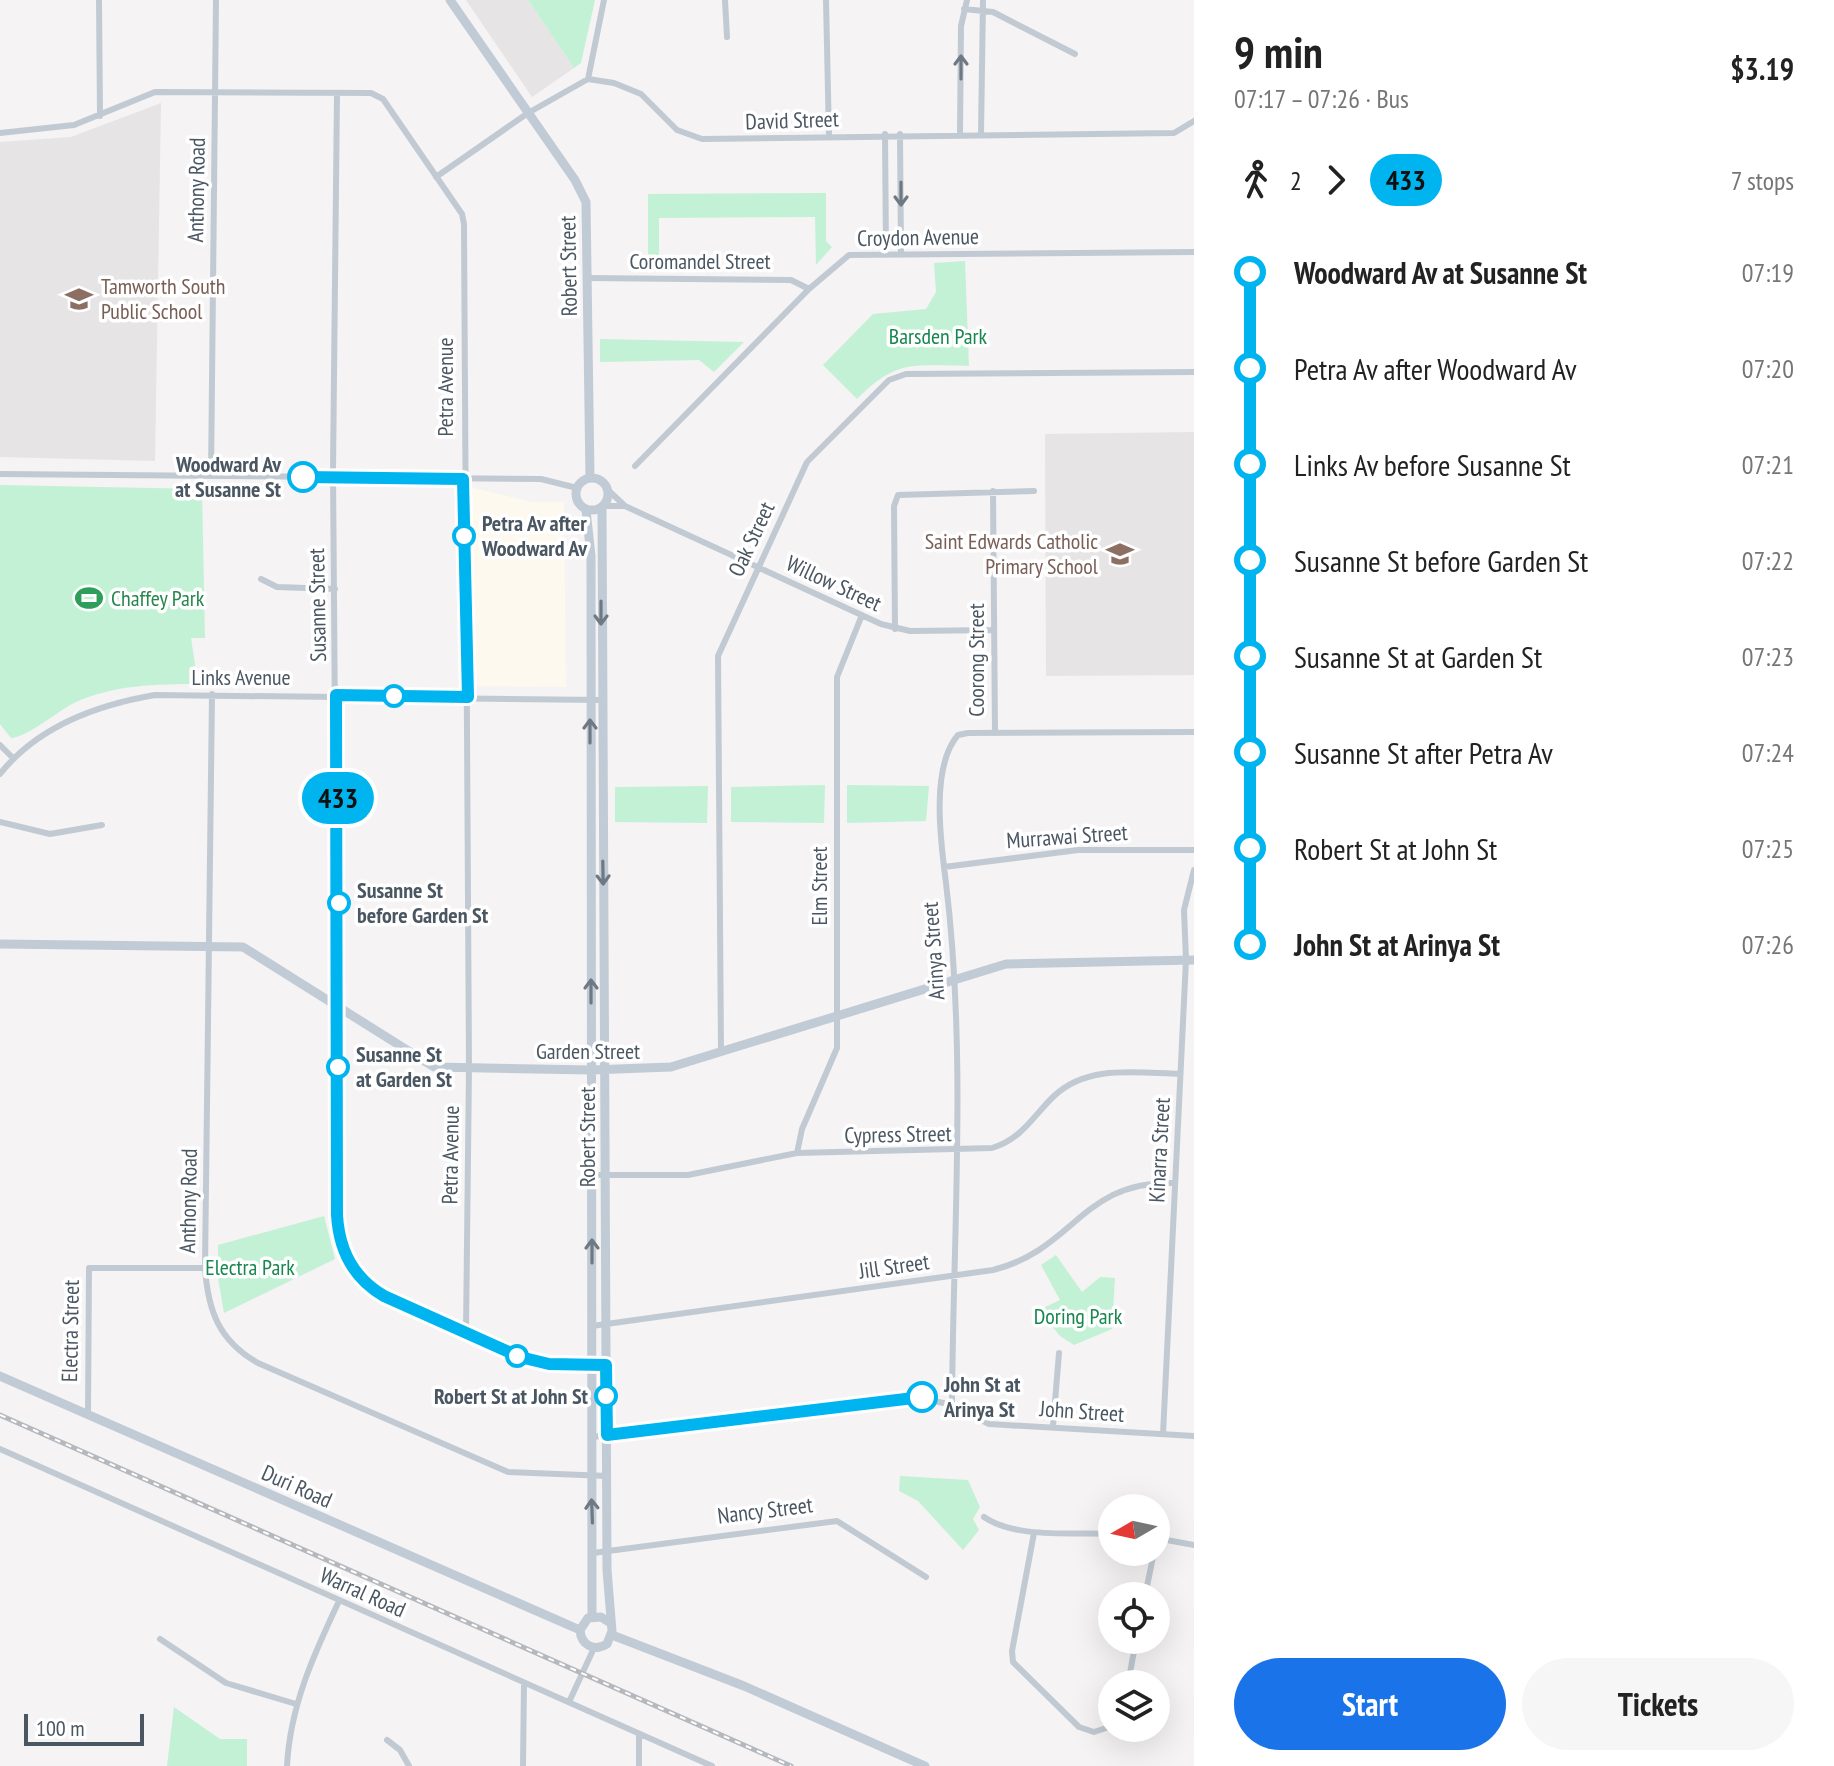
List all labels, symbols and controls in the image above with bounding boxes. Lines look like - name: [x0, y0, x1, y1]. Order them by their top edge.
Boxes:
- text: 9 min: [1234, 23, 1323, 80]
- text: $3.19: [1730, 49, 1794, 88]
- one-way arrow: [953, 54, 969, 81]
- text: 07:17 – 07:26 · Bus: [1234, 82, 1409, 115]
- street label: David Street: [745, 104, 839, 136]
- street label: Anthony Road: [181, 137, 211, 243]
- icon: walk: [1234, 158, 1278, 202]
- icon: forward: [1314, 158, 1358, 202]
- text: 433: [1386, 161, 1426, 198]
- text: 2: [1290, 164, 1302, 197]
- text: 7 stops: [1731, 164, 1794, 197]
- one-way arrow: [893, 180, 909, 207]
- street label: Robert Street: [553, 215, 583, 317]
- street label: Croydon Avenue: [857, 222, 979, 252]
- street label: Coromandel Street: [629, 247, 771, 275]
- text: Woodward Av at Susanne St: [1294, 253, 1587, 292]
- text: 07:19: [1742, 256, 1794, 289]
- place label: Tamworth South Public School: [101, 272, 226, 325]
- school or university icon: Tamworth South Public School: [64, 284, 94, 314]
- park label: Barsden Park: [889, 322, 988, 350]
- street label: Petra Avenue: [431, 338, 459, 436]
- text: Petra Av after Woodward Av: [1294, 349, 1577, 388]
- text: 07:20: [1742, 352, 1794, 385]
- text: Links Av before Susanne St: [1294, 445, 1571, 484]
- text: 07:21: [1742, 448, 1794, 481]
- place label: Woodward Av at Susanne St: [175, 450, 282, 503]
- marker: Woodward Av at Susanne St: [288, 462, 318, 492]
- street label: Oak Street: [722, 497, 780, 581]
- place label: Petra Av after Woodward Av: [481, 509, 588, 562]
- marker: Petra Av after Woodward Av: [453, 525, 475, 547]
- place label: Saint Edwards Catholic Primary School: [925, 527, 1099, 580]
- school or university icon: Saint Edwards Catholic Primary School: [1105, 539, 1135, 569]
- text: Susanne St before Garden St: [1294, 541, 1588, 580]
- text: 07:22: [1742, 544, 1794, 577]
- street label: Susanne Street: [302, 548, 332, 662]
- street label: Willow Street: [782, 549, 886, 617]
- sports icon: Chaffey Park: [74, 583, 104, 613]
- place label: Chaffey Park: [111, 584, 205, 612]
- one-way arrow: [593, 599, 609, 626]
- street label: Coorong Street: [962, 603, 990, 717]
- text: Susanne St at Garden St: [1294, 637, 1542, 676]
- text: 07:23: [1742, 640, 1794, 673]
- street label: Links Avenue: [191, 663, 291, 691]
- unlabelled marker: [383, 685, 405, 707]
- one-way arrow: [582, 718, 598, 745]
- text: Susanne St after Petra Av: [1294, 733, 1553, 772]
- text: 07:24: [1742, 736, 1794, 769]
- line badge: 433: [292, 772, 384, 824]
- text: 433: [318, 779, 358, 816]
- street label: Murrawai Street: [1006, 818, 1128, 854]
- text: Robert St at John St: [1294, 829, 1497, 868]
- text: 07:25: [1742, 832, 1794, 865]
- street label: Elm Street: [805, 846, 833, 926]
- one-way arrow: [595, 859, 611, 886]
- place label: Susanne St before Garden St: [357, 876, 489, 929]
- marker: Susanne St before Garden St: [328, 892, 350, 914]
- street label: Arinya Street: [916, 901, 950, 1001]
- text: John St at Arinya St: [1294, 925, 1500, 964]
- text: 07:26: [1742, 928, 1794, 961]
- one-way arrow: [583, 978, 599, 1005]
- street label: Garden Street: [536, 1037, 640, 1065]
- place label: Susanne St at Garden St: [356, 1040, 453, 1093]
- marker: Susanne St at Garden St: [327, 1056, 349, 1078]
- street label: Robert Street: [573, 1087, 601, 1187]
- street label: Kinarra Street: [1142, 1097, 1176, 1203]
- street label: Petra Avenue: [435, 1105, 465, 1205]
- street label: Cypress Street: [844, 1119, 952, 1149]
- street label: Anthony Road: [173, 1148, 203, 1254]
- one-way arrow: [584, 1238, 600, 1265]
- street label: Jill Street: [856, 1247, 931, 1285]
- park label: Electra Park: [205, 1253, 295, 1281]
- street label: Electra Street: [55, 1280, 85, 1382]
- park label: Doring Park: [1034, 1302, 1123, 1330]
- unlabelled marker: [506, 1345, 528, 1367]
- place label: John St at Arinya St: [943, 1370, 1021, 1423]
- place label: Robert St at John St: [434, 1382, 589, 1410]
- marker: John St at Arinya St: [907, 1382, 937, 1412]
- marker: Robert St at John St: [595, 1385, 617, 1407]
- street label: John Street: [1038, 1394, 1125, 1428]
- street label: Duri Road: [257, 1458, 337, 1514]
- street label: Nancy Street: [716, 1490, 814, 1530]
- north arrow: [1098, 1494, 1170, 1566]
- map controls: [1098, 1494, 1170, 1742]
- one-way arrow: [585, 1498, 600, 1525]
- street label: Warral Road: [316, 1561, 410, 1623]
- button: locate: [1098, 1582, 1170, 1654]
- button: Start: [1234, 1658, 1506, 1750]
- button: Tickets: [1522, 1658, 1794, 1750]
- button: layers: [1098, 1670, 1170, 1742]
- scale bar: [24, 1710, 144, 1746]
- text: 100 m: [36, 1714, 85, 1742]

